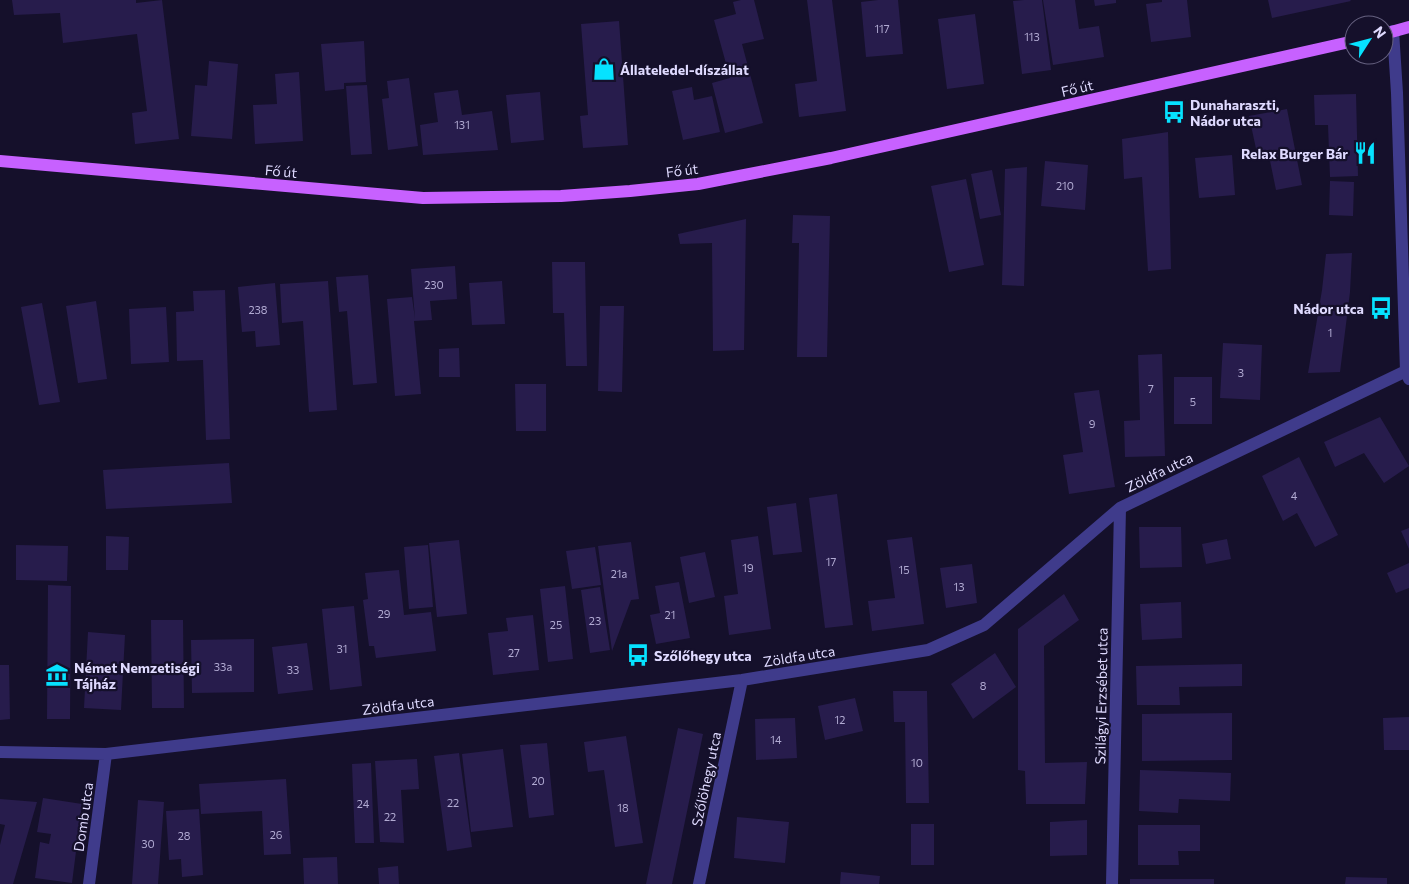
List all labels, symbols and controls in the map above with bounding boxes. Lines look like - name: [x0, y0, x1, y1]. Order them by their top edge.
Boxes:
- north arrow: [1344, 15, 1394, 65]
- house number: 117: [874, 22, 890, 35]
- text: N: [1370, 23, 1390, 41]
- house number: 113: [1024, 30, 1040, 43]
- shop icon: Állateledel-díszállat: [591, 56, 617, 82]
- place label: Állateledel-díszállat: [620, 61, 749, 78]
- street label: Fő út: [1059, 76, 1095, 100]
- place label: Dunaharaszti, Nádor utca: [1190, 96, 1279, 129]
- bus stop icon: Dunaharaszti, Nádor utca: [1161, 99, 1187, 125]
- house number: 131: [454, 118, 470, 131]
- restaurant icon: Relax Burger Bár: [1352, 140, 1378, 166]
- place label: Relax Burger Bár: [1241, 145, 1348, 162]
- street label: Fő út: [665, 160, 699, 180]
- street label: Fő út: [264, 161, 298, 181]
- house number: 210: [1056, 179, 1074, 192]
- house number: 230: [424, 278, 444, 291]
- bus stop icon: Nádor utca: [1368, 295, 1394, 321]
- place label: Nádor utca: [1293, 300, 1364, 317]
- house number: 238: [248, 303, 268, 316]
- house number: 1: [1328, 326, 1332, 339]
- house number: 3: [1238, 366, 1244, 379]
- house number: 7: [1148, 382, 1154, 395]
- house number: 5: [1190, 395, 1196, 408]
- house number: 9: [1089, 417, 1096, 430]
- street label: Zöldfa utca: [1123, 448, 1195, 496]
- house number: 4: [1291, 489, 1298, 502]
- house number: 17: [826, 555, 836, 568]
- house number: 19: [742, 561, 754, 574]
- house number: 15: [898, 563, 910, 576]
- house number: 21a: [611, 567, 627, 580]
- house number: 13: [954, 580, 964, 593]
- house number: 29: [378, 607, 391, 620]
- house number: 21: [665, 608, 675, 621]
- house number: 23: [589, 614, 601, 627]
- house number: 25: [550, 618, 562, 631]
- street label: Szilágyi Erzsébet utca: [1091, 627, 1111, 765]
- house number: 31: [337, 642, 347, 655]
- bus stop icon: Szőlőhegy utca: [625, 642, 651, 668]
- street label: Zöldfa utca: [762, 642, 836, 670]
- house number: 27: [508, 646, 520, 659]
- place label: Szőlőhegy utca: [654, 647, 752, 664]
- place label: Német Nemzetiségi Tájház: [74, 659, 200, 692]
- house number: 33a: [214, 660, 232, 673]
- museum icon: Német Nemzetiségi Tájház: [44, 662, 70, 688]
- house number: 33: [287, 663, 299, 676]
- house number: 8: [980, 679, 987, 692]
- street label: Zöldfa utca: [361, 692, 435, 718]
- house number: 12: [835, 713, 845, 726]
- street label: Szőlöhegy utca: [688, 730, 724, 828]
- house number: 14: [770, 733, 782, 746]
- house number: 10: [911, 756, 923, 769]
- house number: 20: [531, 774, 545, 787]
- street label: Domb utca: [70, 781, 96, 853]
- house number: 22: [447, 796, 459, 809]
- house number: 24: [357, 797, 370, 810]
- house number: 18: [617, 801, 629, 814]
- house number: 22: [384, 810, 396, 823]
- house number: 26: [270, 828, 283, 841]
- house number: 28: [178, 829, 191, 842]
- house number: 30: [141, 837, 155, 850]

